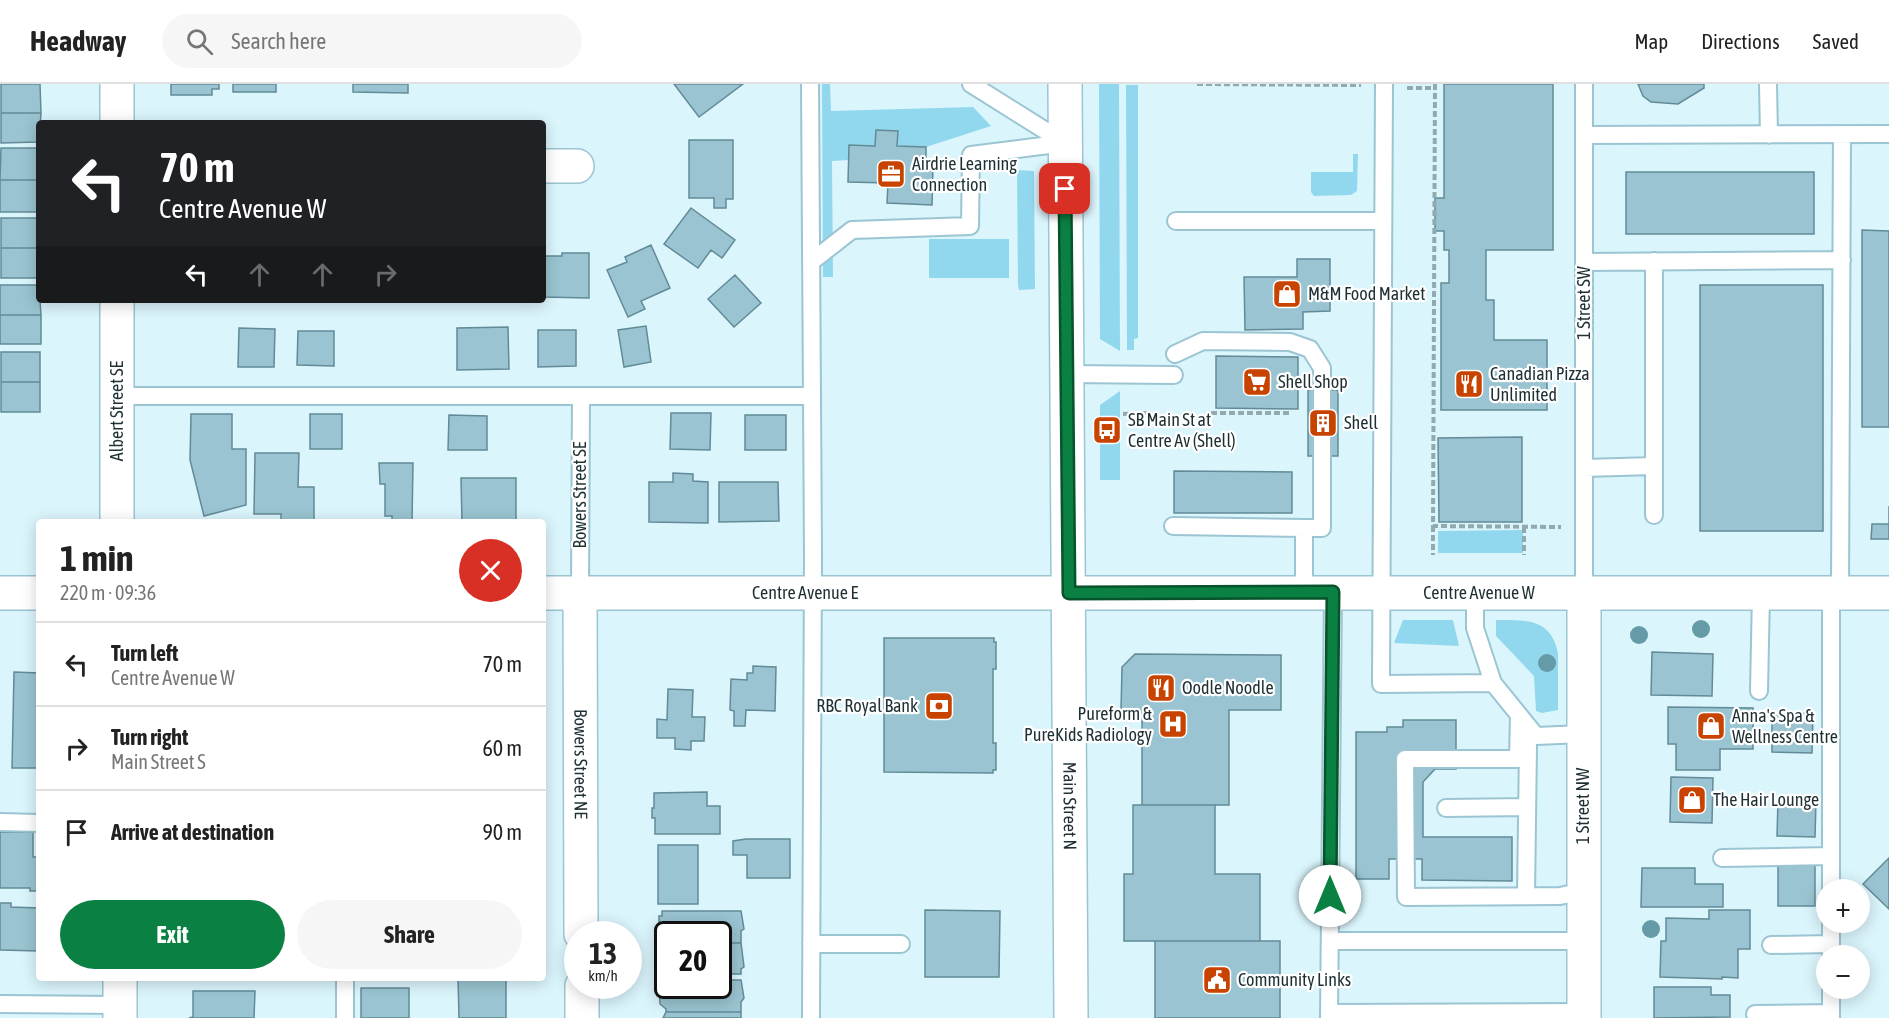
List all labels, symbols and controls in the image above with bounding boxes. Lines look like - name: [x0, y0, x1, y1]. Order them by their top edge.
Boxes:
- search box: [162, 14, 582, 68]
- text: Headway: [30, 25, 126, 57]
- icon: search: [183, 25, 216, 58]
- text: Search here: [231, 28, 326, 54]
- text: Map: [1634, 29, 1668, 53]
- text: Directions: [1701, 29, 1780, 53]
- text: Saved: [1813, 29, 1859, 53]
- text: 70 m: [159, 143, 234, 191]
- icon: left: [60, 144, 138, 222]
- place label: Airdrie Learning Connection: [912, 153, 1017, 195]
- office icon: Airdrie Learning Connection: [875, 158, 907, 190]
- pin: [1039, 163, 1090, 214]
- icon: arrive: [1048, 172, 1081, 205]
- text: Centre Avenue W: [159, 193, 326, 224]
- icon: left: [180, 258, 213, 291]
- icon: ahead: [243, 258, 276, 291]
- icon: ahead: [306, 258, 339, 291]
- icon: right: [369, 258, 402, 291]
- street label: 1 Street SW: [1573, 266, 1594, 340]
- shop icon: M&M Food Market: [1271, 278, 1303, 310]
- place label: M&M Food Market: [1308, 283, 1425, 304]
- street label: Albert Street SE: [106, 361, 127, 461]
- place label: Canadian Pizza Unlimited: [1490, 363, 1590, 405]
- supermarket icon: Shell Shop: [1241, 366, 1273, 398]
- restaurant icon: Canadian Pizza Unlimited: [1453, 368, 1485, 400]
- place label: Shell Shop: [1278, 371, 1348, 392]
- building icon: Shell: [1307, 407, 1339, 439]
- place label: SB Main St at Centre Av (Shell): [1128, 409, 1235, 451]
- place label: Shell: [1344, 412, 1378, 433]
- bus stop icon: SB Main St at Centre Av (Shell): [1091, 414, 1123, 446]
- street label: Bowers Street SE: [569, 441, 590, 548]
- text: 1 min: [60, 537, 134, 579]
- button: close: [459, 539, 522, 602]
- text: 220 m · 09:36: [60, 581, 156, 604]
- street label: Centre Avenue E: [752, 582, 858, 603]
- street label: Centre Avenue W: [1423, 582, 1535, 603]
- text: Turn left: [111, 640, 178, 666]
- icon: left: [60, 648, 93, 681]
- text: 70 m: [482, 651, 522, 677]
- text: Centre Avenue W: [111, 666, 235, 689]
- restaurant icon: Oodle Noodle: [1145, 672, 1177, 704]
- place label: Oodle Noodle: [1182, 677, 1274, 698]
- bank icon: RBC Royal Bank: [923, 690, 955, 722]
- place label: RBC Royal Bank: [816, 695, 918, 716]
- place label: Pureform & PureKids Radiology: [1024, 703, 1153, 745]
- place label: Anna's Spa & Wellness Centre: [1732, 705, 1838, 747]
- hospital icon: Pureform & PureKids Radiology: [1157, 708, 1189, 740]
- street label: Bowers Street NE: [570, 709, 592, 819]
- shop icon: Anna's Spa & Wellness Centre: [1695, 710, 1727, 742]
- text: Turn right: [111, 724, 188, 750]
- icon: right: [60, 732, 93, 765]
- text: 60 m: [482, 735, 522, 761]
- text: Main Street S: [111, 750, 206, 773]
- street label: Main Street N: [1059, 762, 1081, 850]
- street label: 1 Street NW: [1572, 768, 1593, 844]
- shop icon: The Hair Lounge: [1676, 784, 1708, 816]
- place label: The Hair Lounge: [1713, 789, 1819, 810]
- icon: arrive: [60, 816, 93, 849]
- text: Arrive at destination: [111, 819, 274, 845]
- text: 90 m: [482, 819, 522, 845]
- position arrow: [1298, 864, 1362, 928]
- map controls: [1816, 879, 1870, 999]
- button: +: [1816, 879, 1870, 933]
- button: Exit: [60, 900, 285, 969]
- button: Share: [297, 900, 522, 969]
- speed limit sign: 20: [654, 921, 732, 999]
- text: 13: [589, 936, 617, 970]
- button: −: [1816, 945, 1870, 999]
- public building icon: Community Links: [1201, 964, 1233, 996]
- text: km/h: [588, 967, 618, 984]
- place label: Community Links: [1238, 969, 1351, 990]

